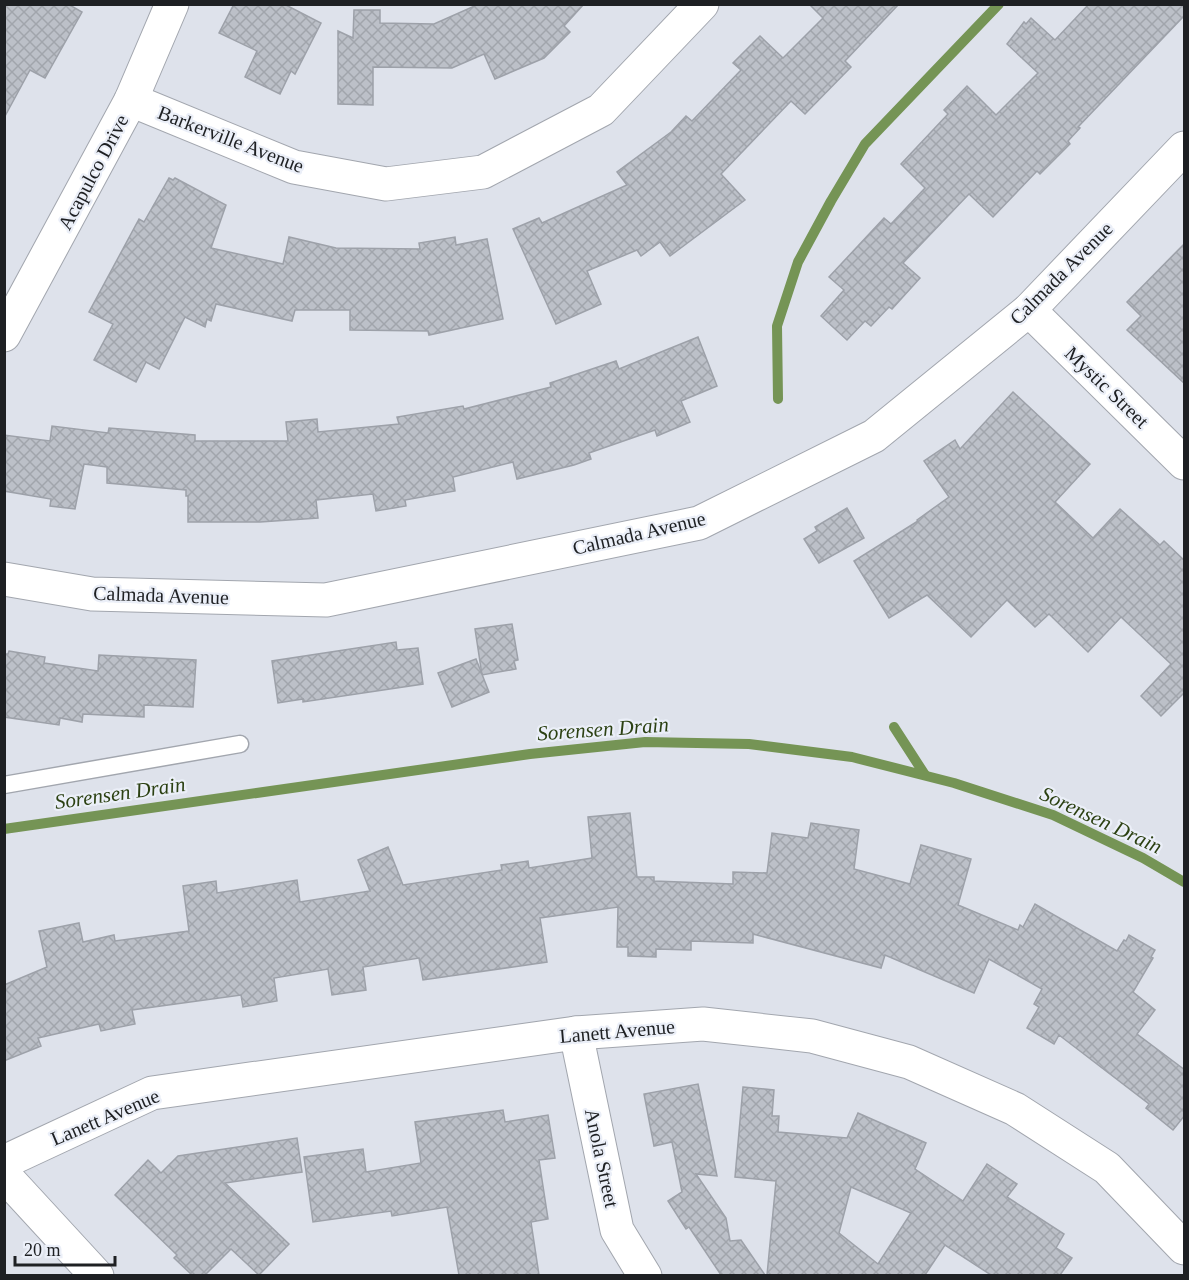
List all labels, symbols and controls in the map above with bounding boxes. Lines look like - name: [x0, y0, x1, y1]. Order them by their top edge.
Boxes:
- street label: Barkerville Avenue: [155, 101, 307, 177]
- street label: Acapulco Drive: [53, 111, 134, 234]
- street label: Calmada Avenue: [1005, 217, 1117, 329]
- street label: Mystic Street: [1060, 342, 1154, 433]
- street label: Calmada Avenue: [570, 507, 708, 559]
- street label: Calmada Avenue: [93, 582, 229, 608]
- water label: Sorensen Drain: [537, 712, 669, 746]
- water label: Sorensen Drain: [53, 772, 187, 814]
- water label: Sorensen Drain: [1036, 781, 1166, 859]
- street label: Lanett Avenue: [558, 1015, 676, 1047]
- street label: Lanett Avenue: [47, 1084, 163, 1150]
- street label: Anola Street: [581, 1107, 623, 1210]
- scale bar: [15, 1229, 116, 1267]
- text: 20 m: [24, 1240, 61, 1260]

